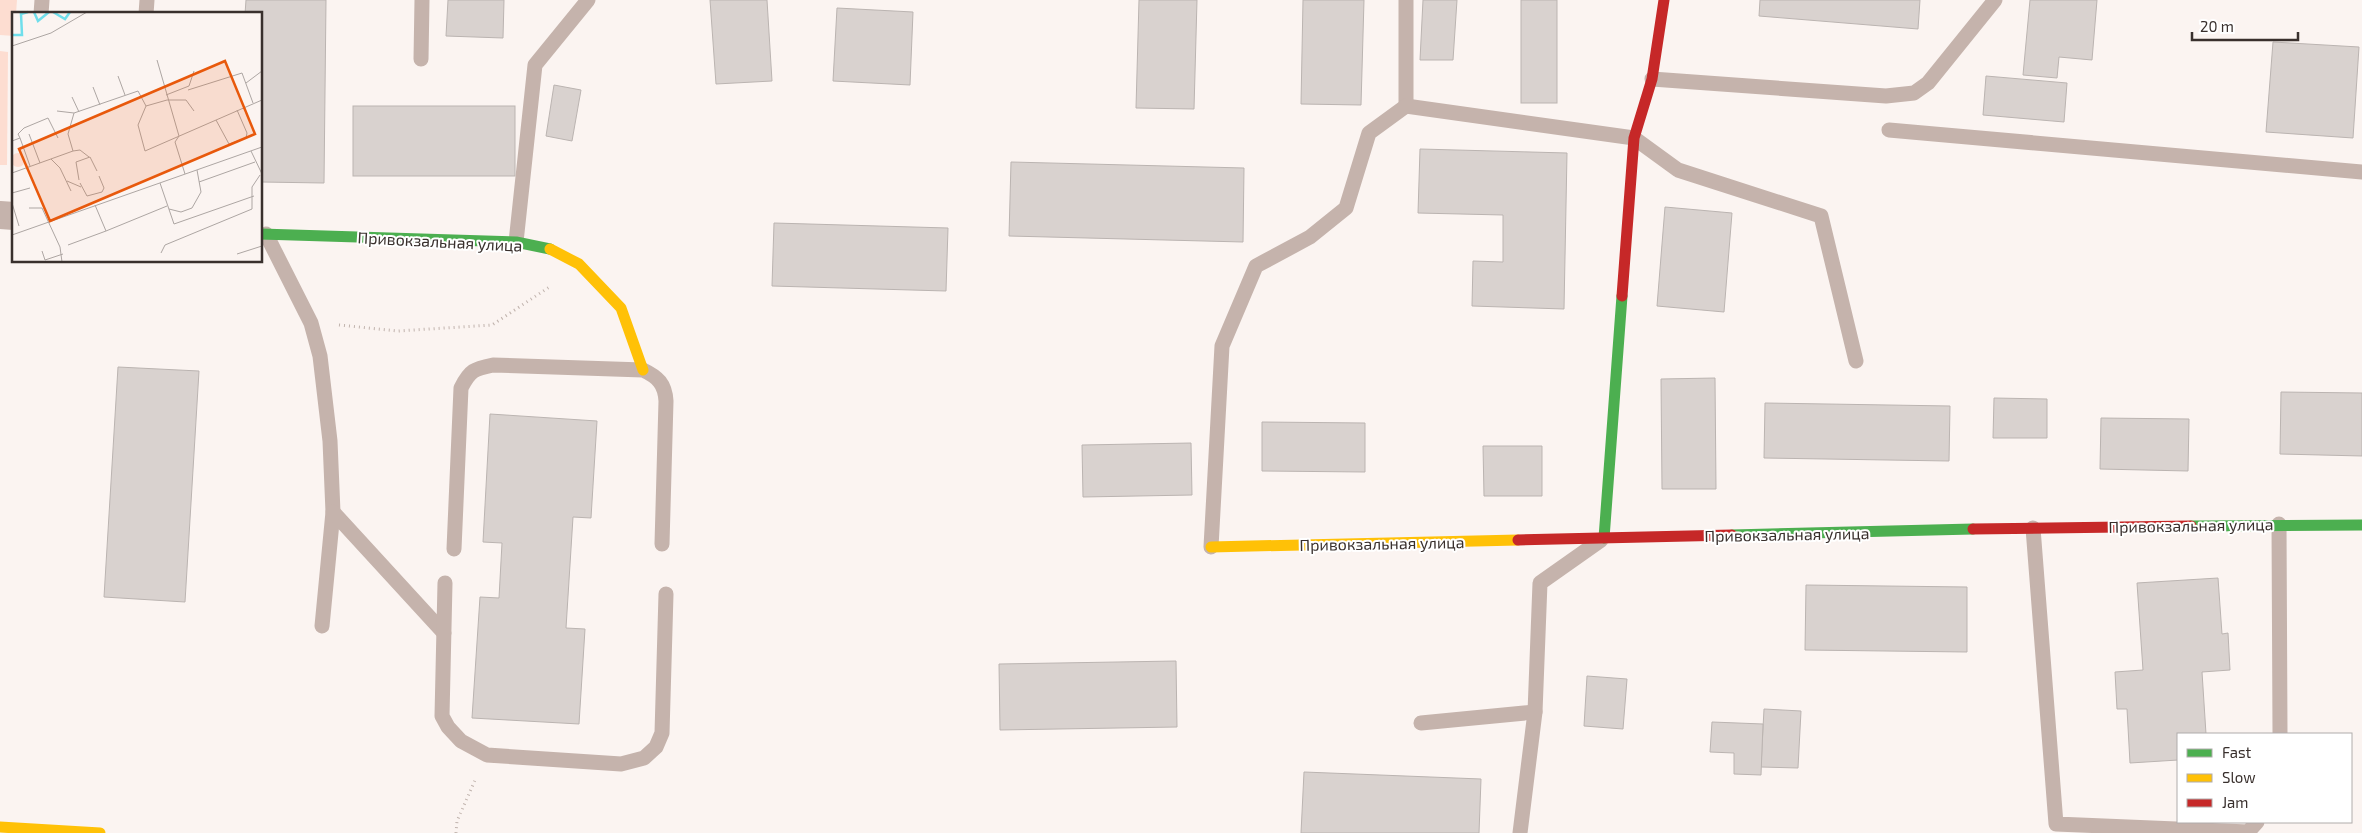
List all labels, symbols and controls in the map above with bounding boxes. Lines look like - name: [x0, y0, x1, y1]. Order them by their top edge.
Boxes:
- scale bar: [2192, 10, 2298, 42]
- inset map: [12, 12, 262, 262]
- text: 20 m: [2200, 17, 2234, 35]
- street label: Привокзальная улица: [357, 227, 523, 256]
- street label: Привокзальная улица: [2108, 514, 2274, 537]
- street label: Привокзальная улица: [1704, 523, 1870, 546]
- street label: Привокзальная улица: [1299, 532, 1465, 555]
- legend: [2177, 733, 2352, 823]
- text: Fast: [2222, 743, 2252, 761]
- text: Slow: [2222, 768, 2256, 786]
- text: Jam: [2222, 793, 2248, 811]

